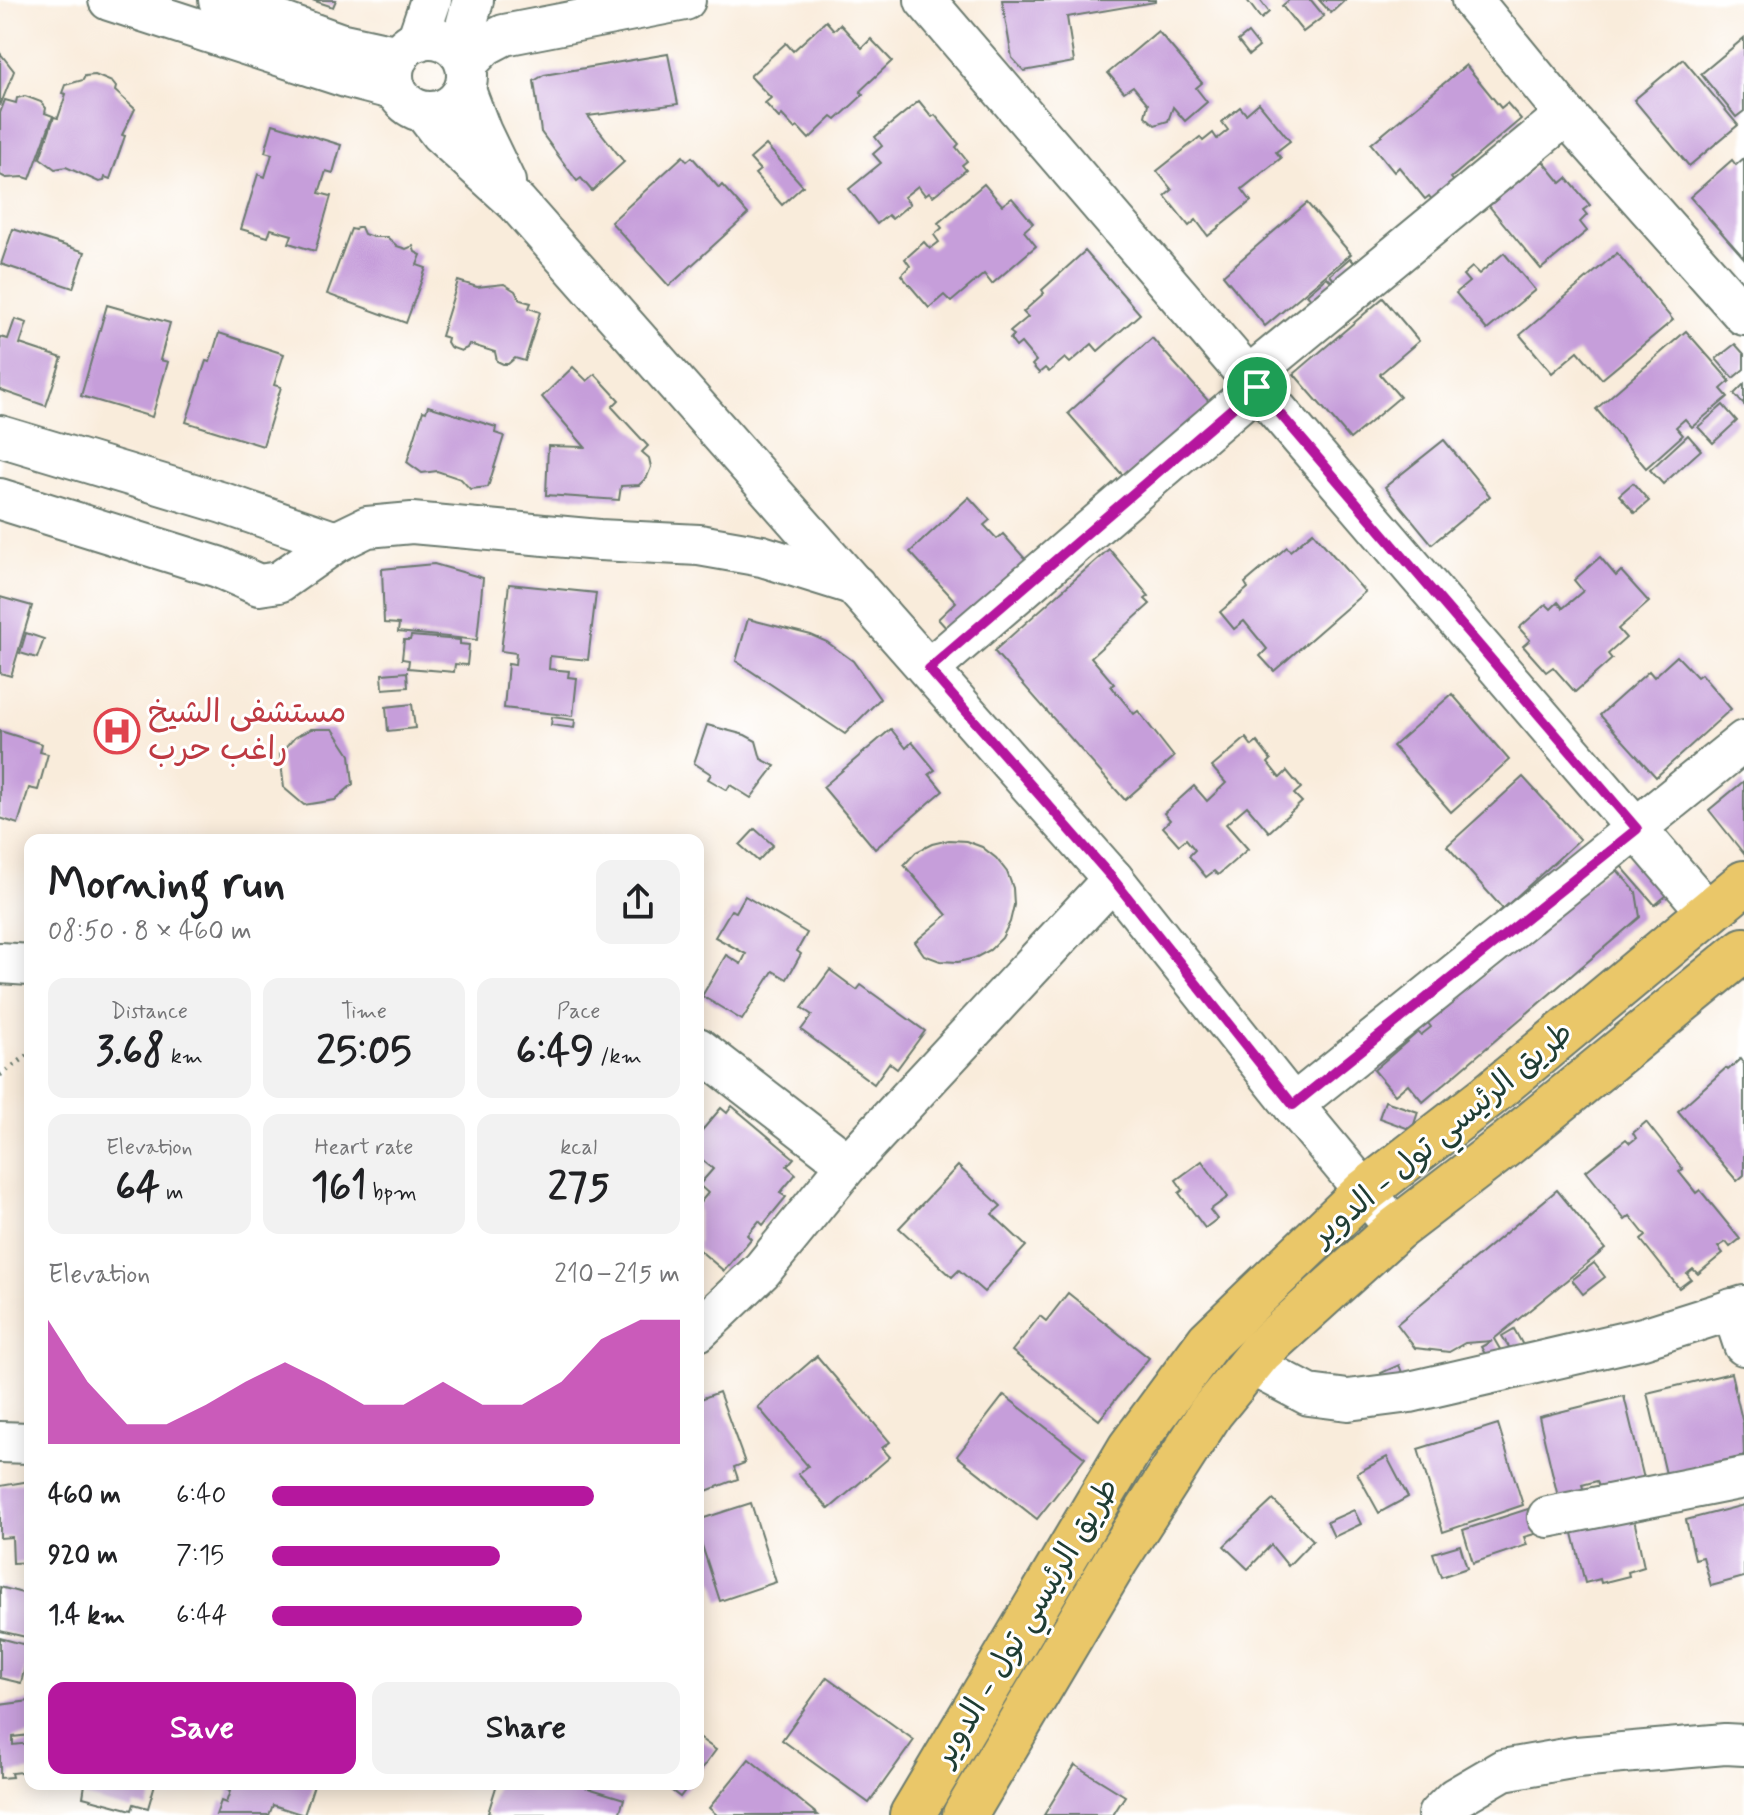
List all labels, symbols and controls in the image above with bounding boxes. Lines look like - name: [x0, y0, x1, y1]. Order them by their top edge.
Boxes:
- pin: [1223, 353, 1291, 421]
- icon: arrive: [1235, 365, 1279, 409]
- place label: مستشفى الشيخ راغب حرب: [148, 692, 346, 771]
- hospital icon: مستشفى الشيخ راغب حرب: [93, 707, 141, 755]
- text: Morning run: [48, 856, 285, 914]
- button: share: [596, 860, 680, 944]
- text: 08:50 · 8 × 460 m: [48, 915, 252, 949]
- text: Distance: [111, 998, 188, 1026]
- text: Time: [341, 998, 387, 1026]
- text: Pace: [557, 998, 601, 1026]
- street label: طريق الرئيسي تول - الدوير: [1301, 1012, 1585, 1261]
- text: 3.68: [96, 1026, 165, 1078]
- text: 25:05: [316, 1026, 412, 1078]
- text: 6:49: [516, 1026, 594, 1078]
- text: km: [165, 1043, 203, 1071]
- text: /km: [594, 1043, 642, 1071]
- text: Elevation: [106, 1134, 193, 1162]
- text: Heart rate: [315, 1134, 413, 1162]
- text: kcal: [560, 1134, 597, 1162]
- text: 64: [115, 1162, 160, 1214]
- text: 161: [311, 1162, 367, 1214]
- text: 275: [548, 1162, 610, 1214]
- text: m: [160, 1179, 183, 1207]
- text: bpm: [367, 1179, 417, 1207]
- text: Elevation: [48, 1258, 150, 1292]
- text: 210–215 m: [554, 1258, 680, 1292]
- street label: طريق الرئيسي تول - الدوير: [923, 1470, 1134, 1779]
- text: 460 m: [48, 1479, 121, 1513]
- text: 6:40: [176, 1479, 226, 1513]
- text: 920 m: [48, 1539, 118, 1573]
- text: 7:15: [176, 1539, 224, 1573]
- text: 1.4 km: [48, 1599, 125, 1633]
- text: 6:44: [176, 1599, 227, 1633]
- button: Save: [48, 1682, 356, 1774]
- button: Share: [372, 1682, 680, 1774]

